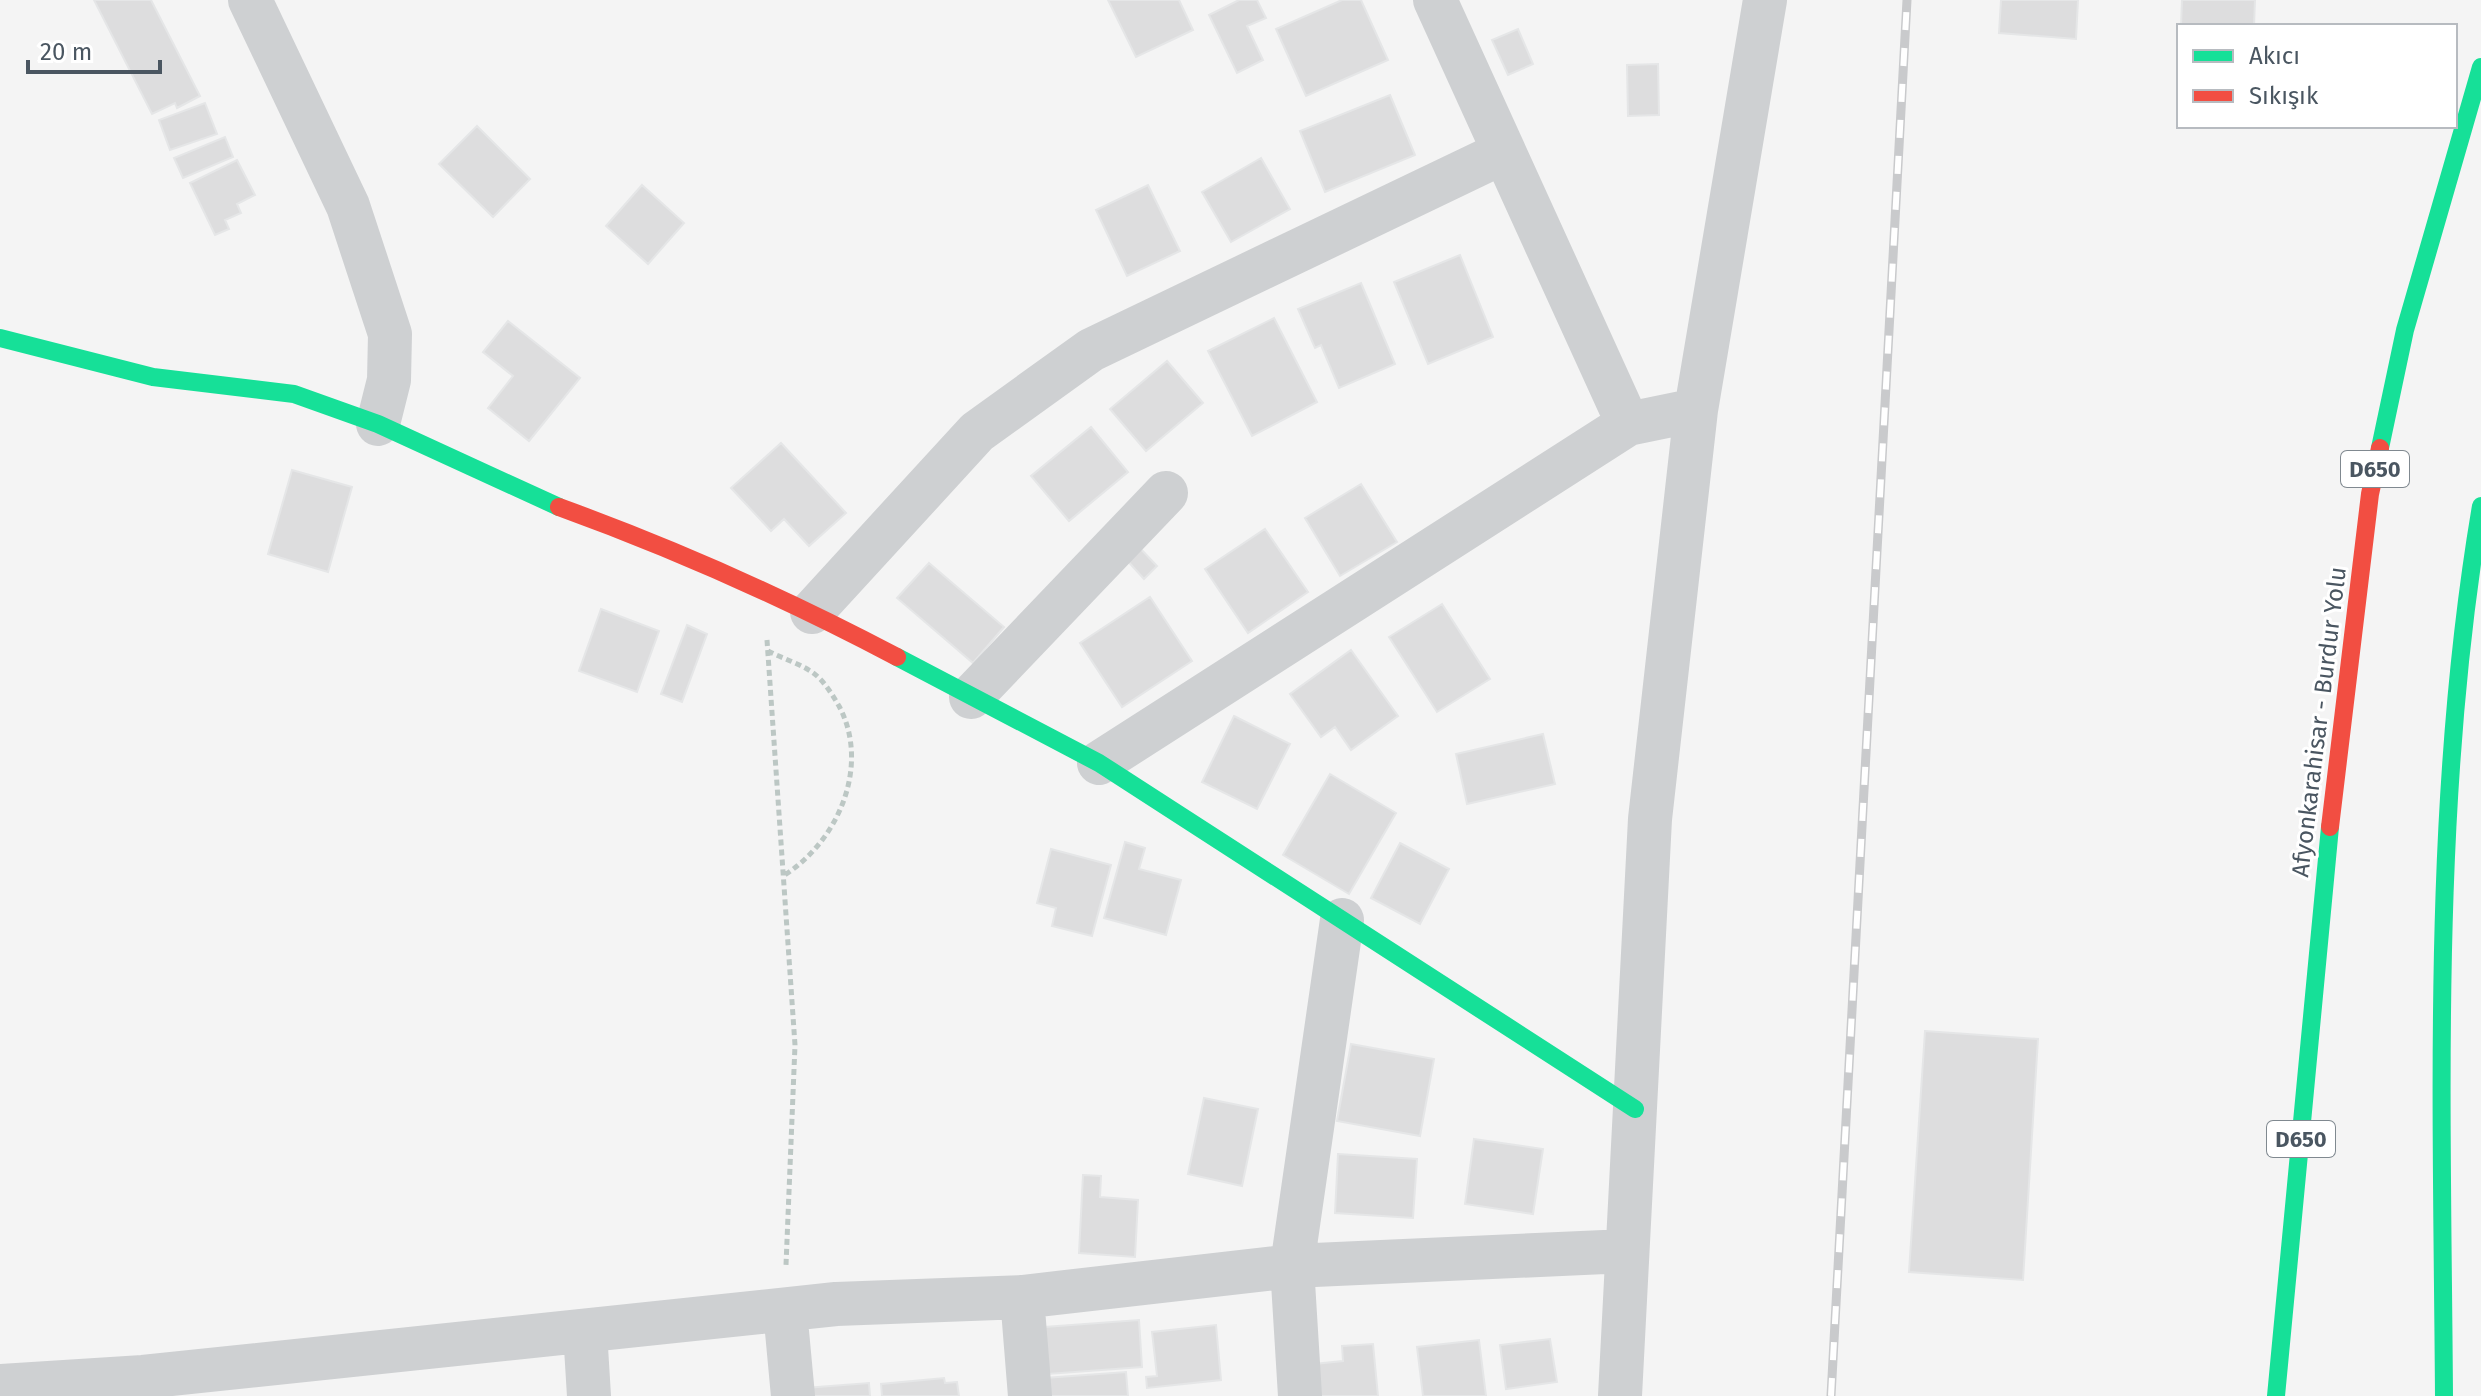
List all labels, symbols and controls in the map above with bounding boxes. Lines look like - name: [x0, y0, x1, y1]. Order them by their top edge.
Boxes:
- scale bar: [28, 24, 160, 74]
- legend: [2177, 24, 2457, 128]
- text: 20 m: [40, 38, 92, 66]
- text: Akıcı: [2249, 42, 2300, 70]
- text: Sıkışık: [2249, 82, 2319, 110]
- road number: D650: [2341, 451, 2409, 487]
- street label: Afyonkarahisar - Burdur Yolu: [2286, 565, 2352, 879]
- road number: D650: [2267, 1121, 2335, 1157]

